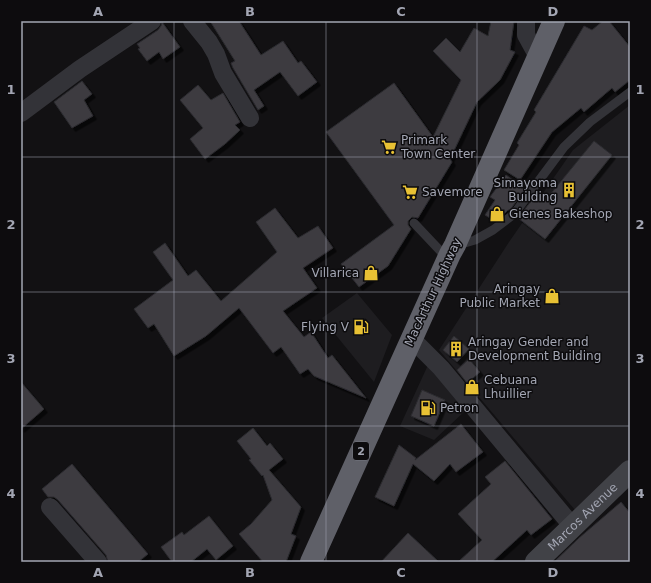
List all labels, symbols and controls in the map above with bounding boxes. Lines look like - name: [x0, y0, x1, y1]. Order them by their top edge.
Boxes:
- text: A: [93, 4, 103, 19]
- text: B: [245, 4, 255, 19]
- text: C: [396, 4, 406, 19]
- text: D: [548, 4, 559, 19]
- text: 1: [6, 82, 16, 97]
- text: 1: [635, 82, 645, 97]
- place label: Primark Town Center: [400, 133, 475, 161]
- supermarket icon: Primark Town Center: [380, 138, 398, 156]
- place label: Simayoma Building: [494, 176, 557, 204]
- building icon: Simayoma Building: [560, 181, 578, 199]
- supermarket icon: Savemore: [401, 183, 419, 201]
- place label: Savemore: [422, 185, 483, 199]
- shop icon: Gienes Bakeshop: [488, 205, 506, 223]
- place label: Gienes Bakeshop: [509, 207, 612, 221]
- text: 2: [6, 217, 16, 232]
- text: 2: [635, 217, 645, 232]
- street label: MacArthur Highway: [402, 236, 464, 348]
- shop icon: Villarica: [362, 264, 380, 282]
- place label: Villarica: [311, 266, 359, 280]
- place label: Aringay Public Market: [459, 282, 540, 310]
- shop icon: Aringay Public Market: [543, 287, 561, 305]
- fuel station icon: Flying V: [352, 318, 370, 336]
- place label: Flying V: [301, 320, 350, 334]
- place label: Aringay Gender and Development Building: [468, 335, 601, 363]
- building icon: Aringay Gender and Development Building: [447, 340, 465, 358]
- text: 3: [6, 351, 16, 366]
- text: 3: [635, 351, 645, 366]
- place label: Cebuana Lhuillier: [484, 373, 537, 401]
- shop icon: Cebuana Lhuillier: [463, 378, 481, 396]
- fuel station icon: Petron: [419, 399, 437, 417]
- place label: Petron: [440, 401, 479, 415]
- road number: 2: [353, 442, 369, 460]
- street label: Marcos Avenue: [545, 480, 620, 553]
- text: 4: [6, 486, 16, 501]
- text: 4: [635, 486, 645, 501]
- text: A: [93, 565, 103, 580]
- text: B: [245, 565, 255, 580]
- text: C: [396, 565, 406, 580]
- text: D: [548, 565, 559, 580]

